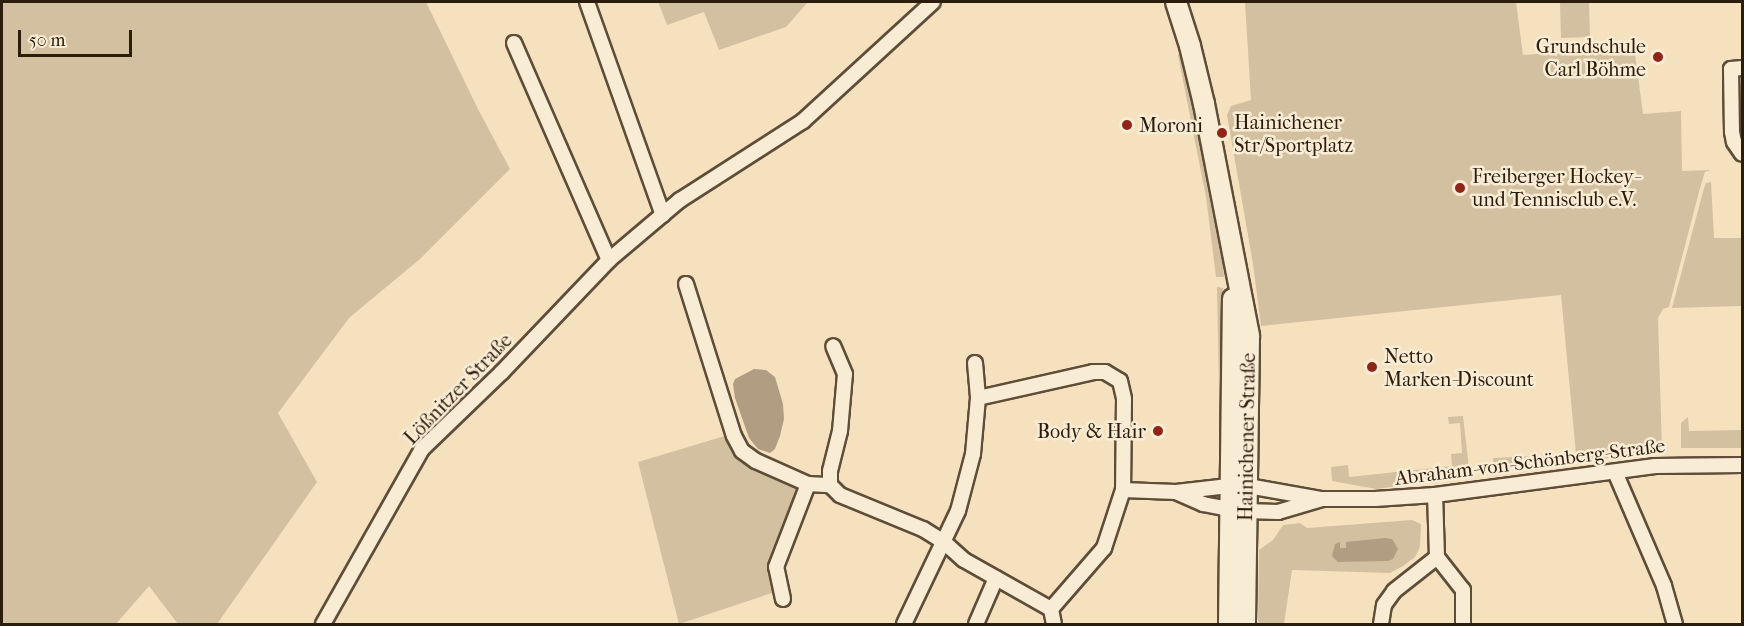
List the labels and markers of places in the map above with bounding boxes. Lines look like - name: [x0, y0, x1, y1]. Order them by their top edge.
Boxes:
- place label: Grundschule Carl Böhme: [1536, 34, 1646, 81]
- marker: Grundschule Carl Böhme: [1651, 50, 1665, 64]
- place label: Hainichener Str/Sportplatz: [1234, 110, 1353, 157]
- place label: Moroni: [1139, 113, 1203, 137]
- marker: Moroni: [1120, 118, 1134, 132]
- marker: Hainichener Str/Sportplatz: [1215, 126, 1229, 140]
- place label: Freiberger Hockey- und Tennisclub e.V.: [1472, 164, 1639, 211]
- marker: Freiberger Hockey- und Tennisclub e.V.: [1453, 181, 1467, 195]
- place label: Netto Marken-Discount: [1384, 344, 1534, 391]
- marker: Netto Marken-Discount: [1365, 360, 1379, 374]
- place label: Body & Hair: [1037, 419, 1146, 443]
- marker: Body & Hair: [1151, 424, 1165, 438]

